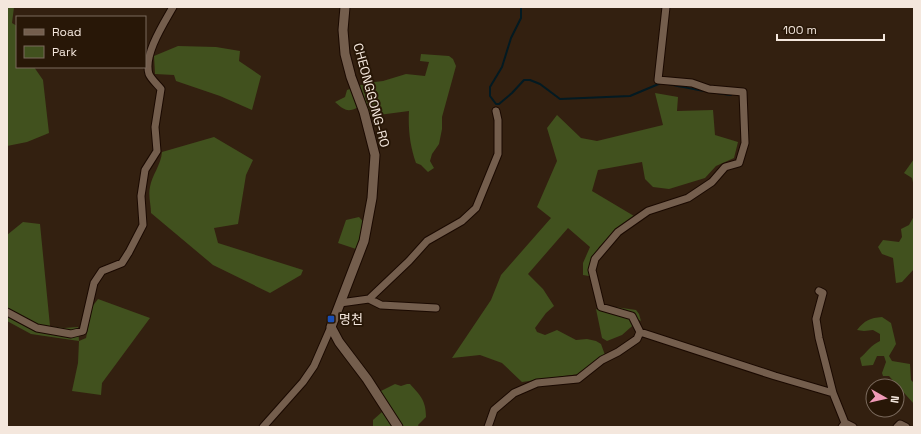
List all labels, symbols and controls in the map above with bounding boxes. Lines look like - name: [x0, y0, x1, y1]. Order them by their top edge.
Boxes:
- legend: [16, 16, 146, 68]
- scale bar: [777, 16, 884, 42]
- text: 100 m: [783, 22, 817, 38]
- text: Road: [52, 24, 81, 40]
- street label: CHEONGGONG-RO: [349, 41, 394, 149]
- text: Park: [52, 44, 77, 60]
- place label: 명천: [339, 311, 363, 328]
- marker: 명천: [326, 314, 336, 324]
- north arrow: [865, 378, 905, 418]
- text: N: [887, 395, 902, 404]

